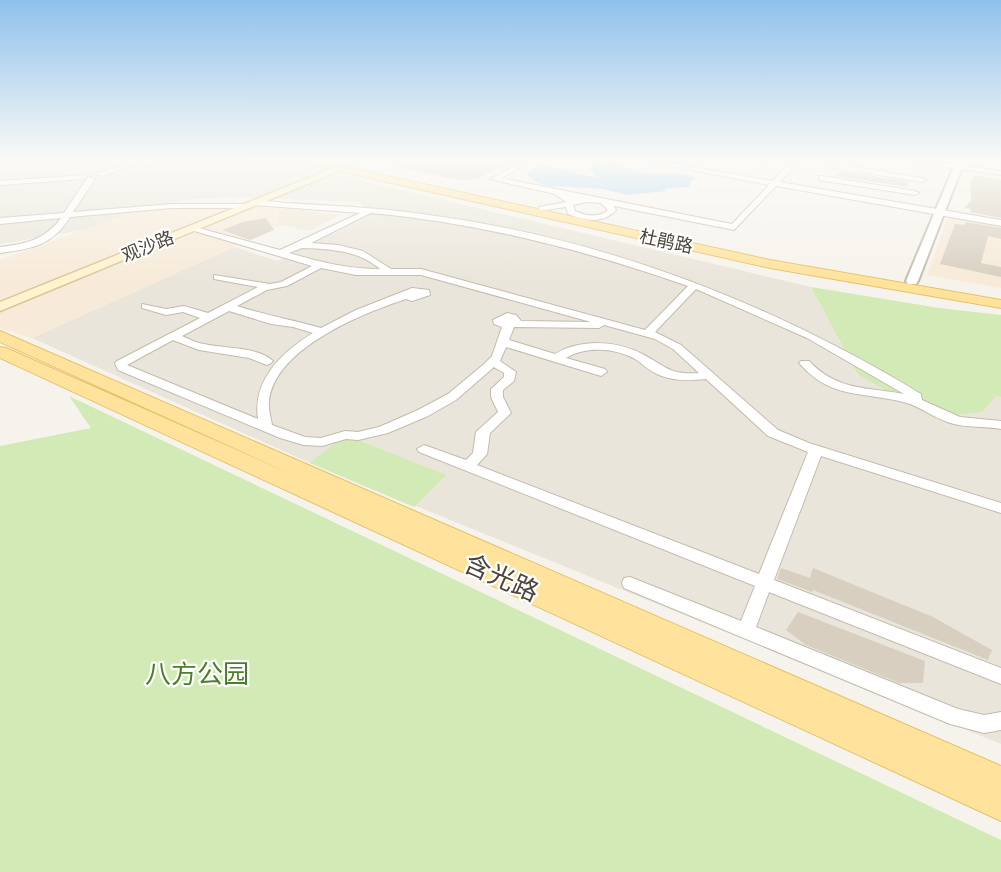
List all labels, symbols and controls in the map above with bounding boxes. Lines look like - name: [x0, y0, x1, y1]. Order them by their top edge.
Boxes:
- street label: 杜鹃路: [637, 226, 695, 258]
- street label: 观沙路: [119, 227, 177, 267]
- street label: 含光路: [459, 549, 543, 609]
- park label: 八方公园: [145, 660, 249, 691]

